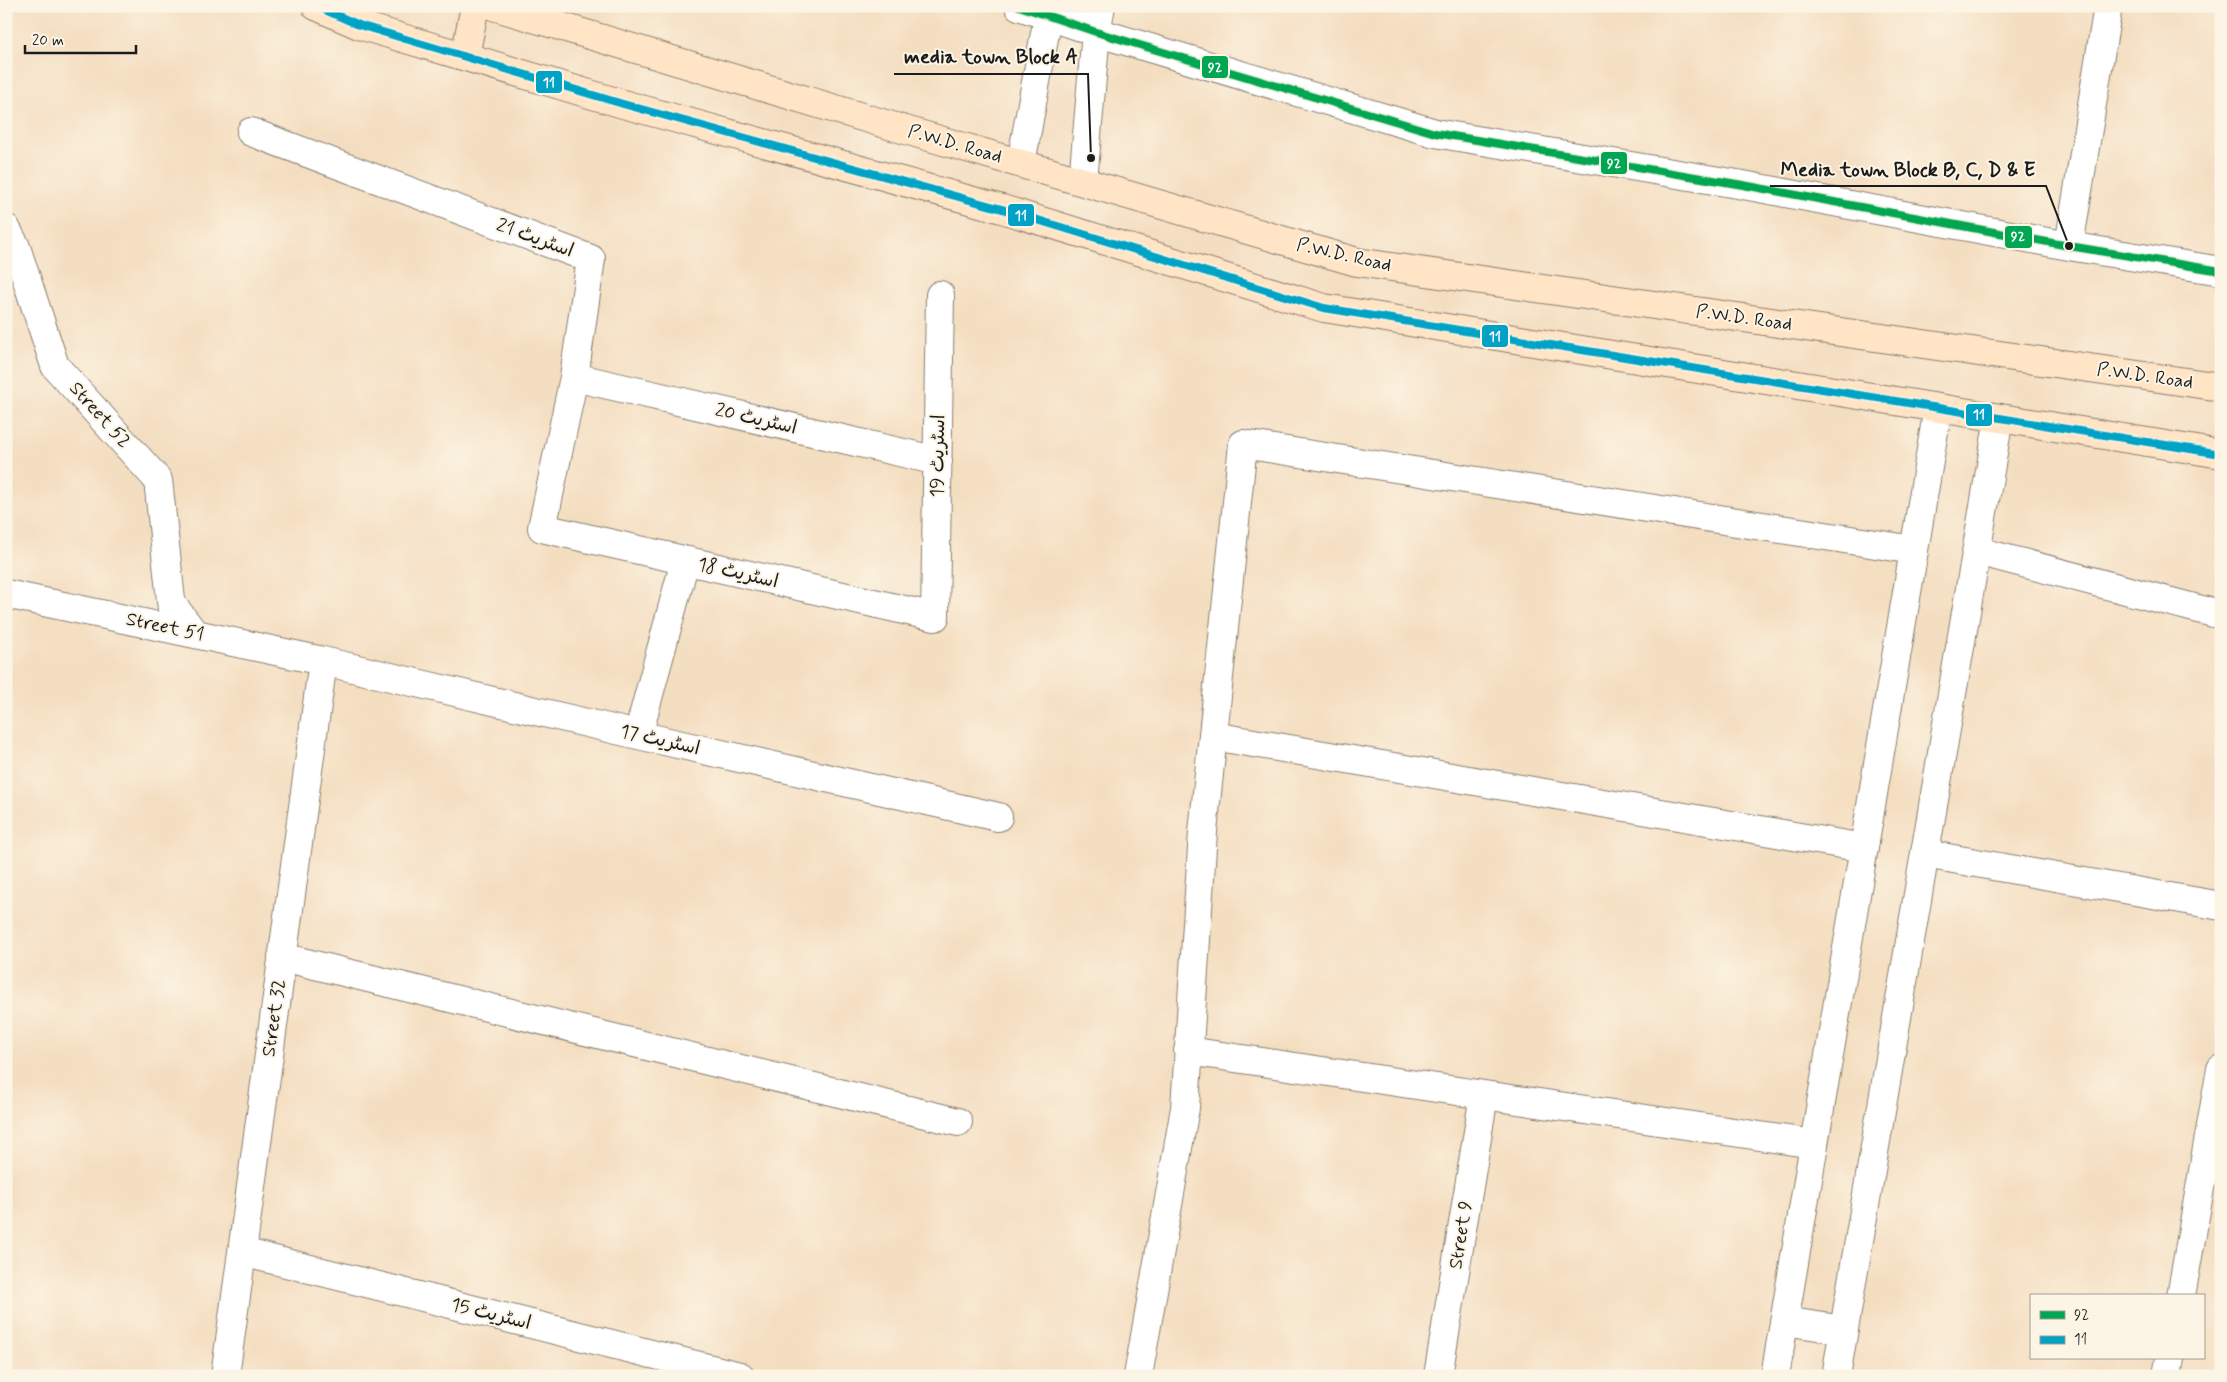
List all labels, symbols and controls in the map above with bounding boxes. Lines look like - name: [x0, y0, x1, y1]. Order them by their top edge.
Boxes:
- scale bar: [25, 22, 136, 54]
- text: 20 m: [32, 31, 64, 51]
- callout: media town Block A: [894, 39, 1088, 74]
- text: media town Block A: [904, 44, 1078, 71]
- line badge: 92: [1201, 55, 1229, 79]
- text: 92: [1208, 59, 1222, 77]
- line badge: 11: [535, 70, 563, 94]
- text: 11: [543, 74, 555, 92]
- street label: P.W.D. Road: [905, 119, 1005, 169]
- line badge: 92: [1600, 151, 1628, 175]
- callout: Media town Block B, C, D & E: [1770, 151, 2046, 186]
- text: 92: [1607, 155, 1621, 173]
- text: Media town Block B, C, D & E: [1781, 157, 2036, 184]
- line badge: 11: [1007, 203, 1035, 227]
- text: 11: [1015, 207, 1027, 225]
- street label: اسٹریٹ 21: [493, 212, 577, 264]
- line badge: 92: [2004, 225, 2033, 249]
- text: 92: [2011, 228, 2025, 246]
- street label: P.W.D. Road: [1294, 232, 1394, 278]
- street label: P.W.D. Road: [1694, 299, 1794, 337]
- line badge: 11: [1481, 324, 1509, 348]
- text: 11: [1489, 328, 1501, 346]
- street label: P.W.D. Road: [2095, 357, 2195, 395]
- street label: Street 52: [64, 377, 136, 453]
- street label: اسٹریٹ 20: [713, 397, 799, 441]
- line badge: 11: [1965, 403, 1993, 427]
- text: 11: [1973, 406, 1985, 424]
- street label: اسٹریٹ 19: [925, 414, 951, 498]
- street label: اسٹریٹ 18: [695, 552, 781, 594]
- street label: Street 51: [124, 607, 206, 647]
- street label: اسٹریٹ 17: [618, 719, 702, 761]
- street label: Street 32: [256, 978, 292, 1058]
- street label: Street 9: [1443, 1199, 1479, 1271]
- street label: اسٹریٹ 15: [448, 1292, 534, 1336]
- legend: [2030, 1294, 2204, 1360]
- text: 92: [2074, 1306, 2089, 1326]
- text: 11: [2074, 1330, 2087, 1350]

